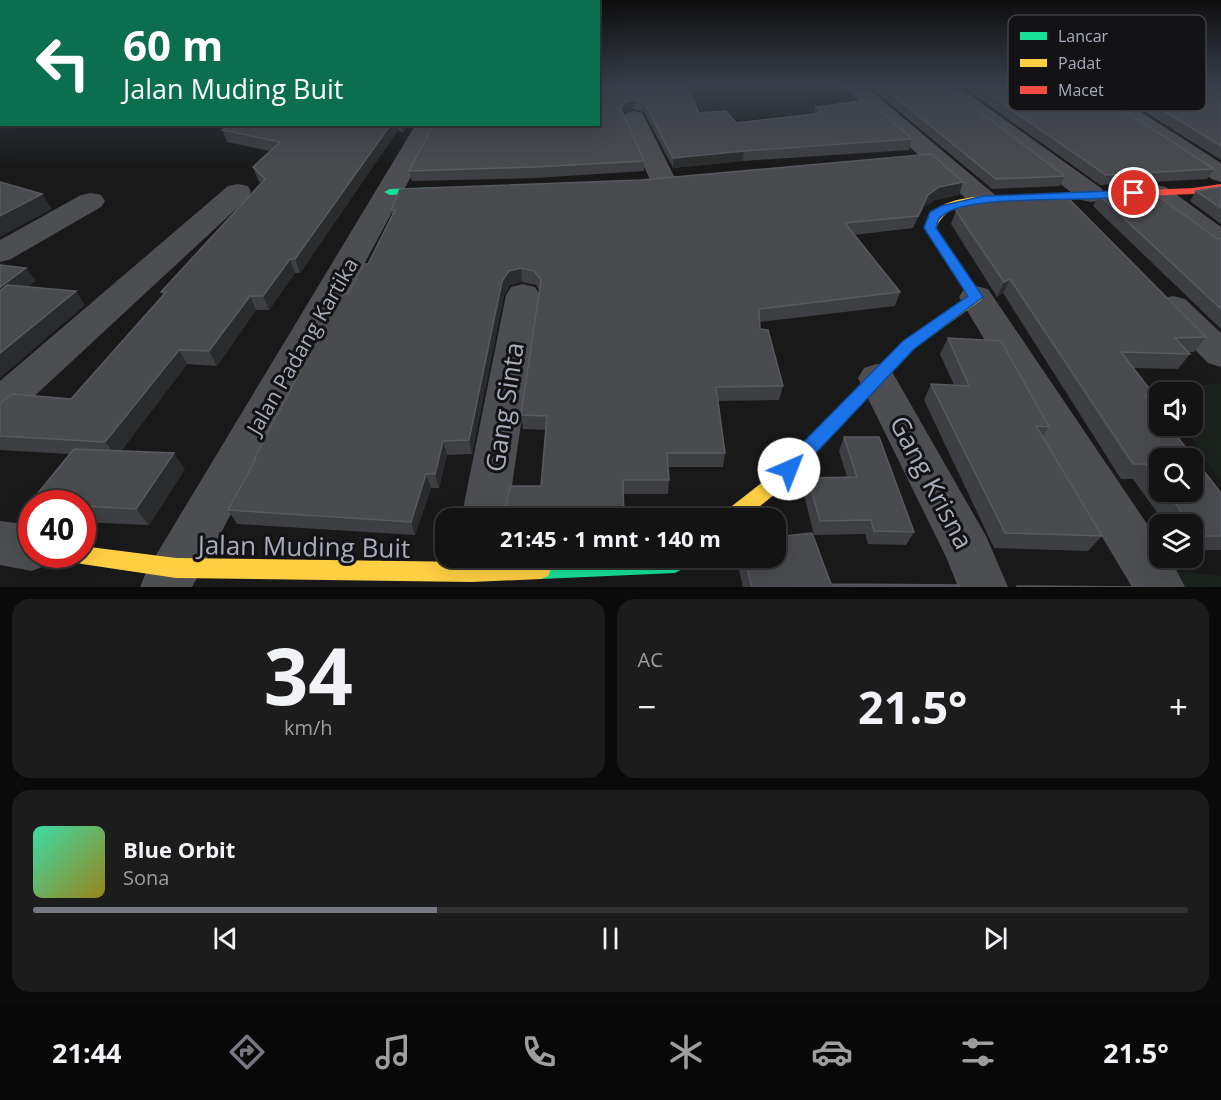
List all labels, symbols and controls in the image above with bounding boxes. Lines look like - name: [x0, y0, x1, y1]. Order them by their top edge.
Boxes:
- legend: [1008, 15, 1206, 111]
- text: 60 m: [123, 16, 223, 73]
- icon: left: [24, 24, 102, 102]
- text: Lancar: [1058, 25, 1109, 47]
- text: Padat: [1058, 52, 1101, 74]
- text: Jalan Muding Buit: [123, 70, 344, 107]
- text: Macet: [1058, 79, 1104, 101]
- pin: [1108, 167, 1159, 218]
- icon: arrive: [1117, 176, 1150, 209]
- street label: Jalan Padang Kartika: [239, 252, 364, 441]
- street label: Gang Sinta: [476, 340, 532, 474]
- map controls: [1149, 382, 1203, 568]
- button: sound: [1149, 382, 1203, 436]
- street label: Gang Krisna: [882, 409, 982, 555]
- position arrow: [757, 437, 821, 501]
- button: search: [1149, 448, 1203, 502]
- speed limit sign: 40: [18, 490, 96, 568]
- button: layers: [1149, 514, 1203, 568]
- text: 21:45 · 1 mnt · 140 m: [500, 523, 721, 553]
- street label: Jalan Muding Buit: [195, 526, 410, 566]
- text: 34: [264, 622, 353, 728]
- text: AC: [638, 646, 663, 673]
- text: 21.5°: [858, 676, 967, 737]
- text: −: [638, 684, 656, 729]
- text: +: [1169, 684, 1188, 729]
- text: km/h: [284, 714, 333, 741]
- text: Blue Orbit: [123, 834, 235, 864]
- text: Sona: [123, 864, 169, 891]
- icon: previous: [209, 922, 242, 955]
- icon: pause: [594, 922, 627, 955]
- icon: next: [979, 922, 1012, 955]
- icon: directions: [226, 1031, 268, 1073]
- icon: music: [372, 1031, 414, 1073]
- icon: phone: [518, 1031, 560, 1073]
- icon: climate: [665, 1031, 707, 1073]
- icon: car: [811, 1031, 853, 1073]
- icon: filters: [957, 1031, 999, 1073]
- text: 21:44: [52, 1034, 122, 1071]
- text: 21.5°: [1103, 1034, 1169, 1071]

